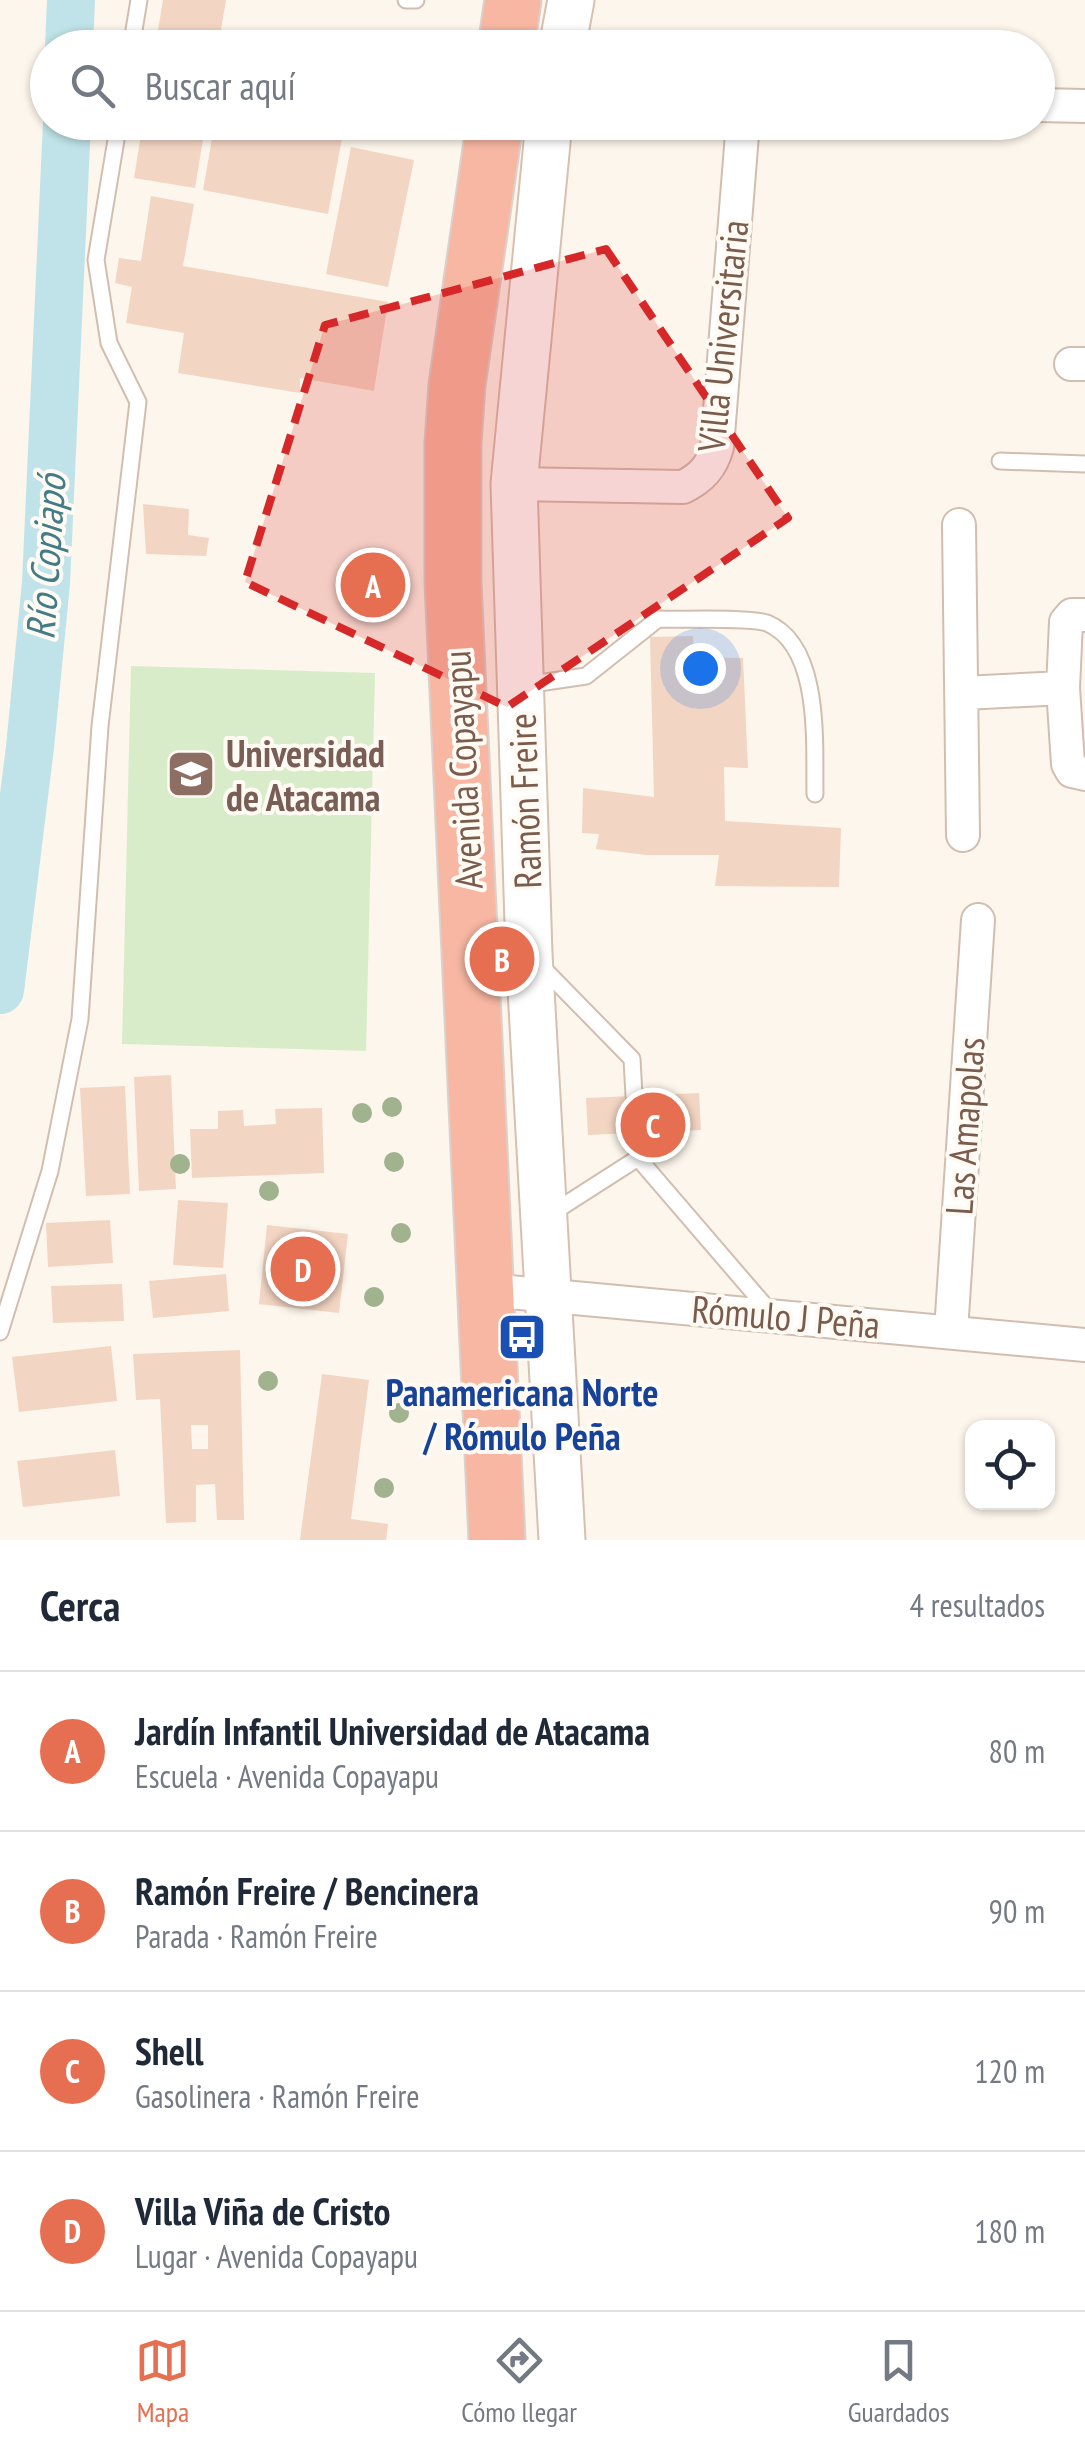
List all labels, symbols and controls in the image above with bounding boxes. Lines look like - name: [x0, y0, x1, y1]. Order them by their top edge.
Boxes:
- search box: [30, 30, 1055, 140]
- icon: search: [65, 58, 120, 113]
- text: Buscar aquí: [145, 61, 296, 110]
- street label: Villa Universitaria: [685, 218, 759, 455]
- water label: Río Copiapó: [13, 470, 77, 641]
- pin: A: [340, 548, 406, 622]
- your location: [675, 643, 726, 694]
- street label: Avenida Copayapu: [431, 649, 493, 891]
- street label: Ramón Freire: [496, 712, 552, 890]
- place label: Universidad de Atacama: [226, 728, 385, 821]
- school or university icon: Universidad de Atacama: [165, 748, 217, 800]
- pin: B: [470, 922, 534, 996]
- street label: Las Amapolas: [933, 1035, 995, 1217]
- pin: C: [620, 1088, 686, 1162]
- pin: D: [270, 1232, 336, 1306]
- street label: Rómulo J Peña: [690, 1283, 882, 1349]
- bus stop icon: Panamericana Norte / Rómulo Peña: [496, 1311, 548, 1363]
- place label: Panamericana Norte / Rómulo Peña: [385, 1367, 659, 1460]
- map controls: [965, 1420, 1055, 1510]
- button: locate: [965, 1420, 1055, 1510]
- text: Cerca: [40, 1578, 120, 1633]
- text: 4 resultados: [910, 1584, 1045, 1626]
- text: Jardín Infantil Universidad de Atacama: [135, 1706, 650, 1755]
- text: A: [64, 1730, 81, 1772]
- text: 80 m: [989, 1730, 1045, 1772]
- text: Escuela · Avenida Copayapu: [135, 1755, 439, 1797]
- text: Ramón Freire / Bencinera: [135, 1866, 479, 1915]
- text: B: [65, 1890, 80, 1932]
- text: 90 m: [989, 1890, 1045, 1932]
- text: Parada · Ramón Freire: [135, 1915, 378, 1957]
- text: Shell: [135, 2026, 203, 2075]
- text: C: [65, 2050, 80, 2092]
- text: 120 m: [974, 2050, 1045, 2092]
- text: Gasolinera · Ramón Freire: [135, 2075, 420, 2117]
- text: Villa Viña de Cristo: [135, 2186, 390, 2235]
- text: D: [64, 2210, 81, 2252]
- text: 180 m: [974, 2210, 1045, 2252]
- text: Lugar · Avenida Copayapu: [135, 2235, 418, 2277]
- tab: Mapa: [135, 2333, 190, 2430]
- tab: Cómo llegar: [461, 2333, 577, 2430]
- tab: Guardados: [848, 2333, 950, 2430]

